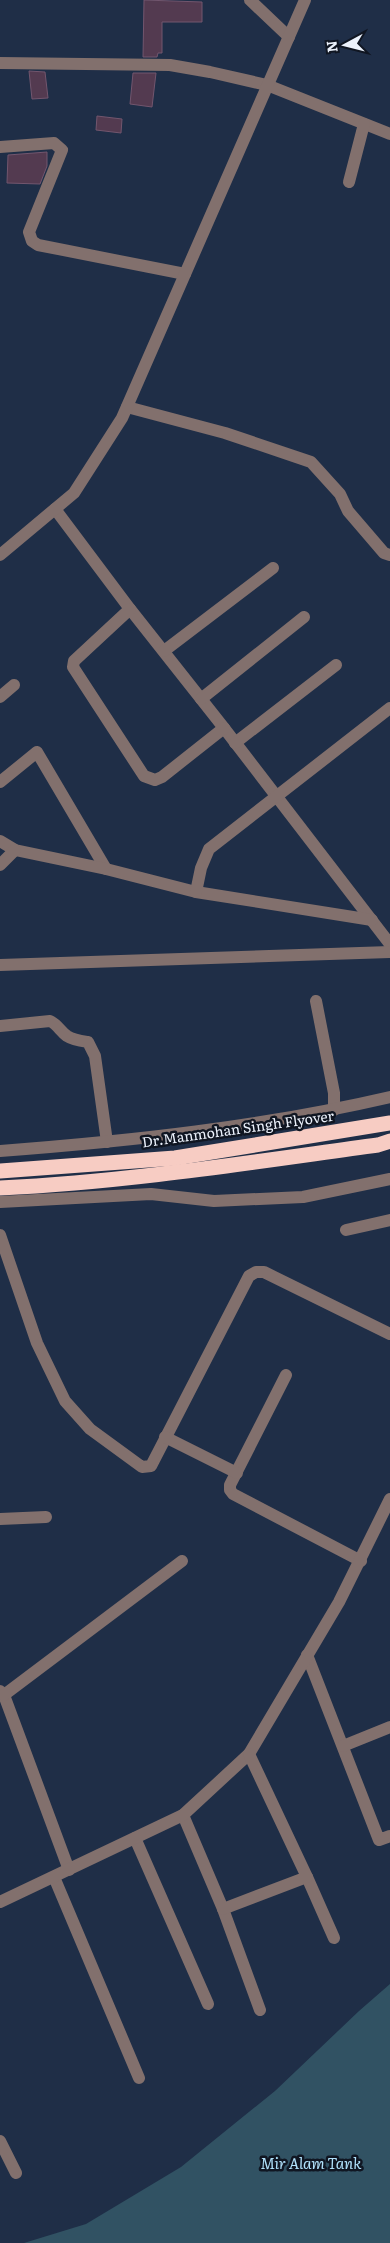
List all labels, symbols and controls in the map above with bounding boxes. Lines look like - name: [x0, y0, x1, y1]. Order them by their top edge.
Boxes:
- north arrow: [320, 20, 370, 70]
- text: N: [320, 39, 342, 54]
- street label: Dr.Manmohan Singh Flyover: [140, 1105, 336, 1151]
- water label: Mir Alam Tank: [261, 2151, 362, 2174]

